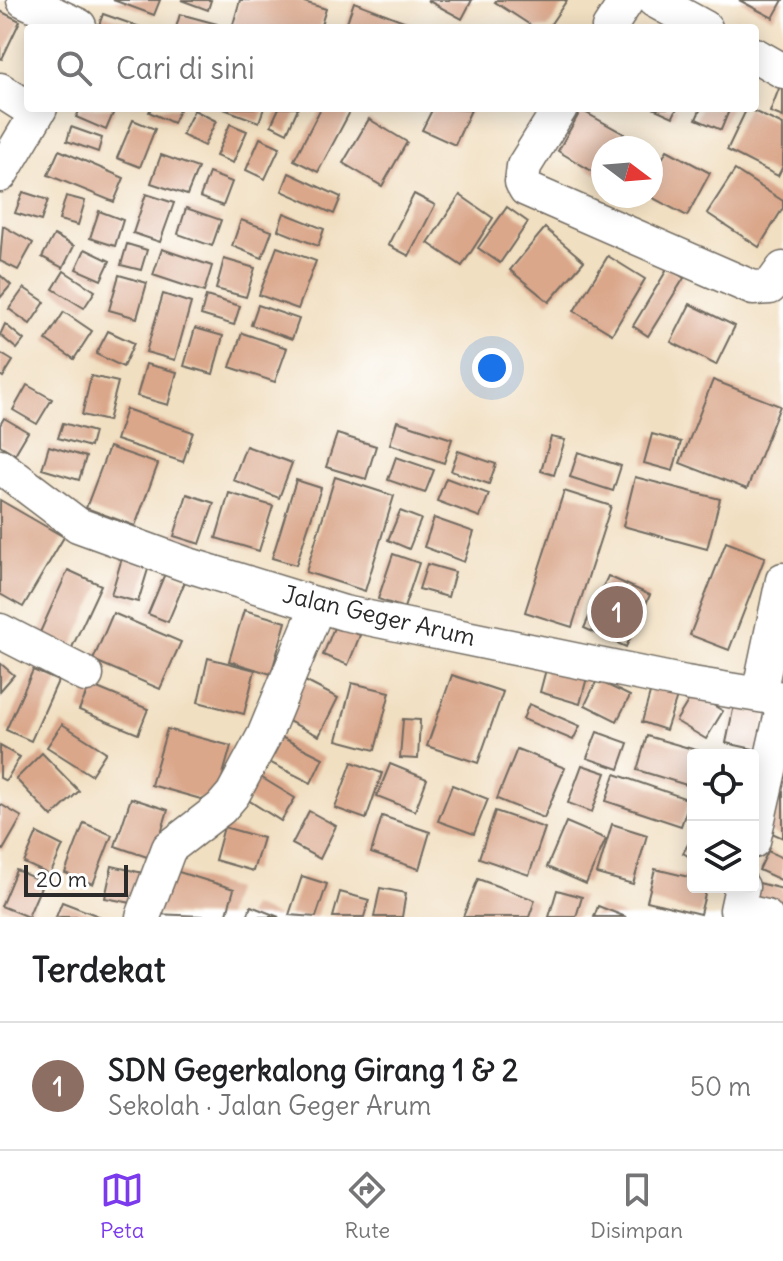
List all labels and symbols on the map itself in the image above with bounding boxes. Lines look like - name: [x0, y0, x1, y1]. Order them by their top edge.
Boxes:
- north arrow: [591, 136, 663, 208]
- your location: [472, 348, 512, 388]
- street label: Jalan Geger Arum: [280, 578, 479, 652]
- pin: 1: [591, 582, 643, 642]
- scale bar: [24, 861, 128, 897]

